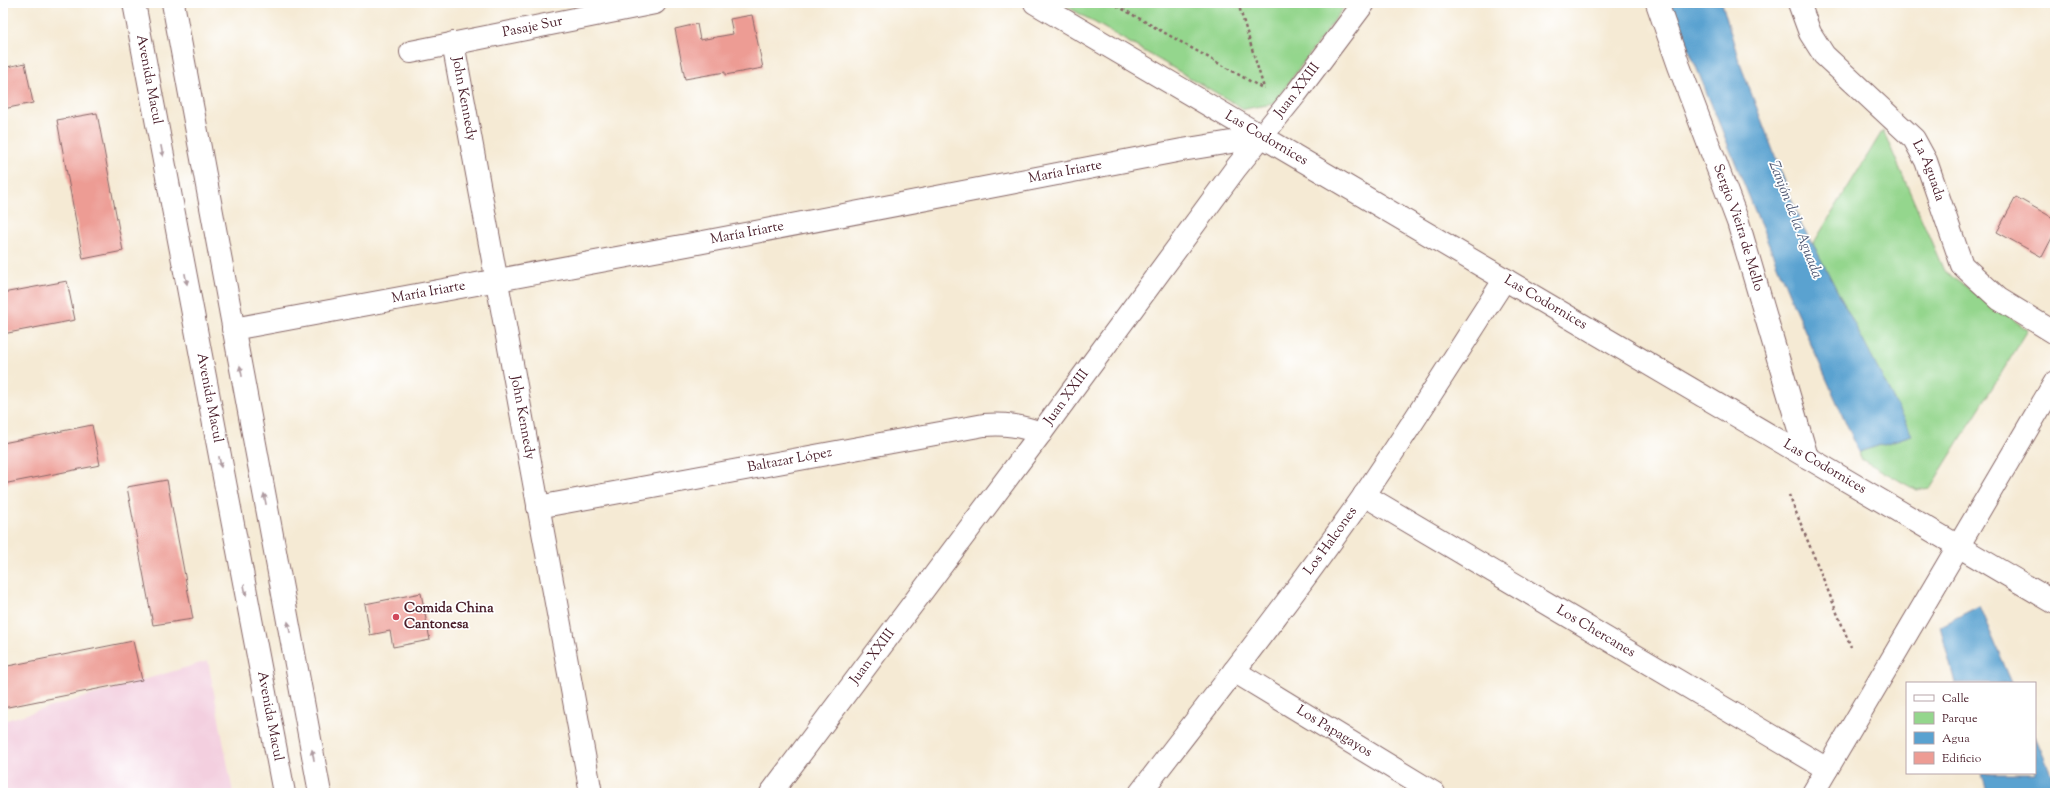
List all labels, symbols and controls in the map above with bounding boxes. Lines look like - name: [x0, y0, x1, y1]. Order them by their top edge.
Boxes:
- street label: Pasaje Sur: [501, 12, 565, 43]
- street label: Avenida Macul: [130, 33, 167, 126]
- street label: John Kennedy: [446, 55, 481, 143]
- street label: Juan XXIII: [1269, 59, 1326, 123]
- street label: Las Codornices: [1221, 107, 1311, 171]
- street label: La Aguada: [1906, 136, 1949, 205]
- one-way arrow: [159, 145, 165, 158]
- street label: María Iriarte: [1027, 156, 1104, 189]
- water label: Zanjón de la Aguada: [1763, 158, 1827, 282]
- street label: Sergio Vieira de Mello: [1707, 161, 1768, 294]
- street label: María Iriarte: [709, 217, 786, 250]
- street label: Las Codornices: [1500, 271, 1591, 335]
- one-way arrow: [183, 273, 189, 285]
- street label: María Iriarte: [390, 276, 467, 309]
- street label: Avenida Macul: [191, 351, 227, 445]
- one-way arrow: [238, 365, 244, 378]
- street label: Juan XXIII: [1039, 365, 1095, 430]
- street label: John Kennedy: [504, 373, 539, 461]
- street label: Las Codornices: [1779, 435, 1870, 500]
- street label: Baltazar López: [746, 443, 834, 478]
- one-way arrow: [218, 456, 224, 468]
- one-way arrow: [262, 493, 268, 505]
- street label: Los Halcones: [1300, 503, 1363, 580]
- one-way arrow: [242, 584, 248, 596]
- place label: Comida China Cantonesa: [404, 599, 494, 635]
- street label: Los Chercanes: [1552, 601, 1639, 663]
- marker: Comida China Cantonesa: [391, 612, 401, 622]
- one-way arrow: [286, 621, 292, 633]
- street label: Juan XXIII: [845, 625, 901, 690]
- street label: Avenida Macul: [251, 670, 288, 763]
- legend: [1906, 682, 2036, 774]
- text: Calle: [1942, 690, 1970, 708]
- street label: Los Papagayos: [1292, 701, 1376, 763]
- text: Parque: [1942, 710, 1978, 728]
- text: Agua: [1942, 730, 1970, 748]
- one-way arrow: [310, 749, 316, 761]
- text: Edificio: [1942, 750, 1982, 768]

